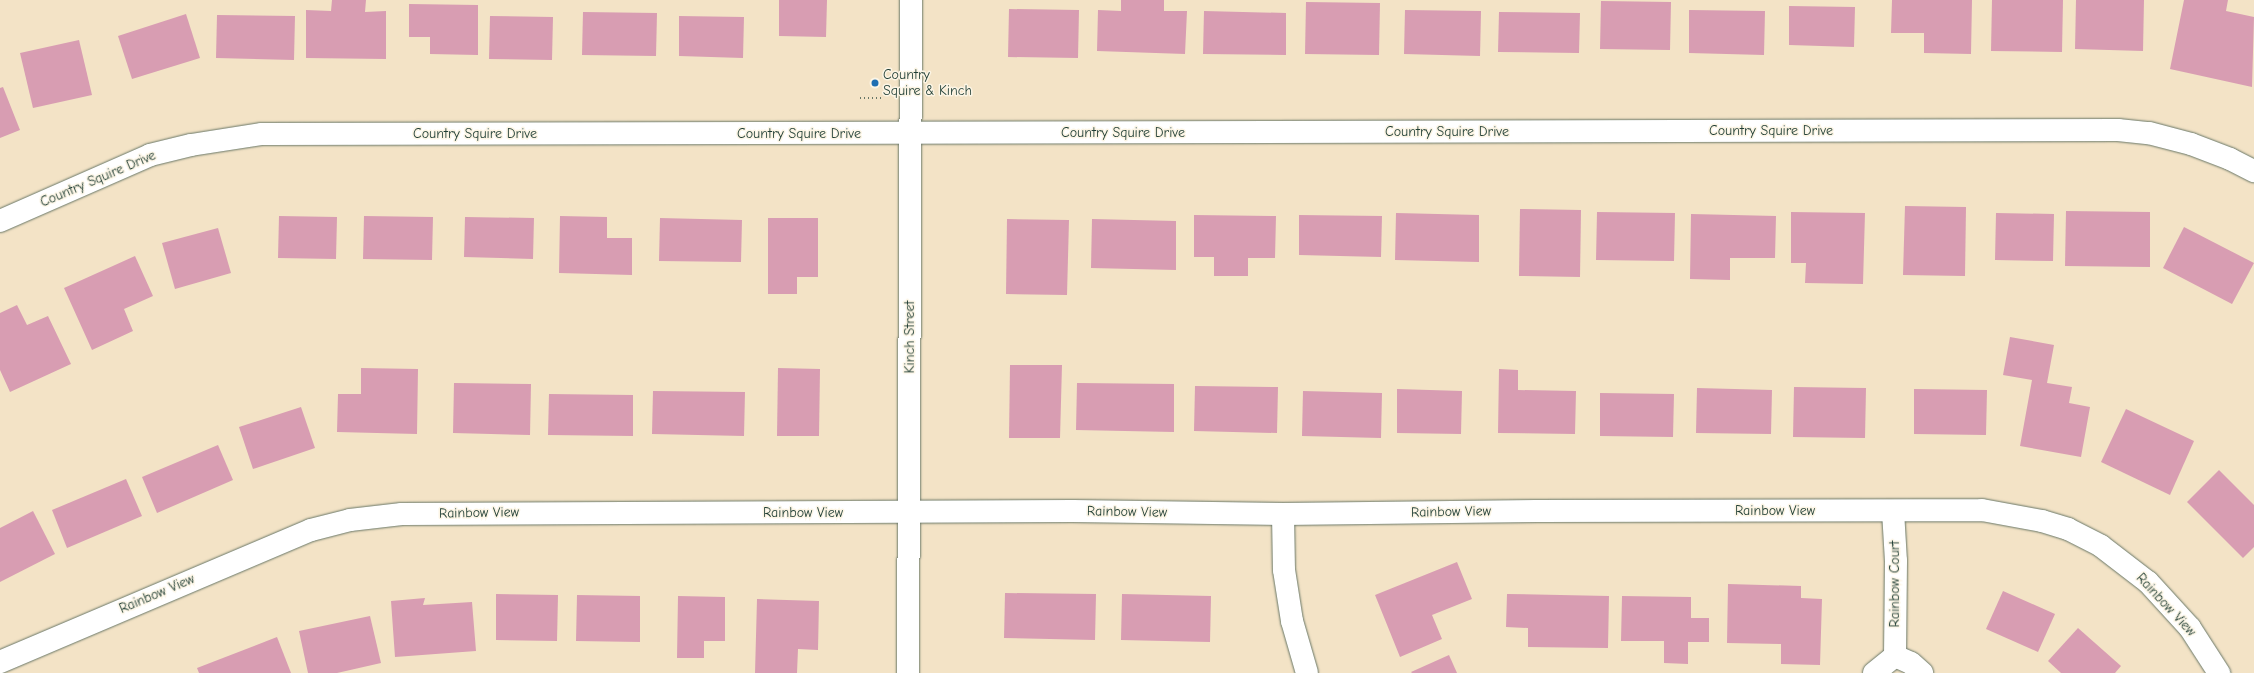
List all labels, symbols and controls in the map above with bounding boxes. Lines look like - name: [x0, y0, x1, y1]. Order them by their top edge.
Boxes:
- place label: Country Squire & Kinch: [883, 67, 972, 100]
- marker: Country Squire & Kinch: [870, 78, 880, 88]
- street label: Country Squire Drive: [1709, 123, 1833, 139]
- street label: Country Squire Drive: [1385, 124, 1509, 140]
- street label: Country Squire Drive: [1061, 125, 1185, 141]
- street label: Country Squire Drive: [413, 126, 537, 142]
- street label: Country Squire Drive: [737, 126, 861, 142]
- street label: Country Squire Drive: [38, 147, 158, 211]
- street label: Kinch Street: [902, 301, 918, 373]
- street label: Rainbow View: [1087, 503, 1167, 521]
- street label: Rainbow View: [1411, 503, 1491, 521]
- street label: Rainbow View: [1735, 503, 1815, 519]
- street label: Rainbow View: [439, 504, 519, 522]
- street label: Rainbow View: [763, 505, 843, 521]
- street label: Rainbow Court: [1887, 541, 1903, 627]
- street label: Rainbow View: [2133, 570, 2199, 640]
- street label: Rainbow View: [117, 571, 197, 617]

